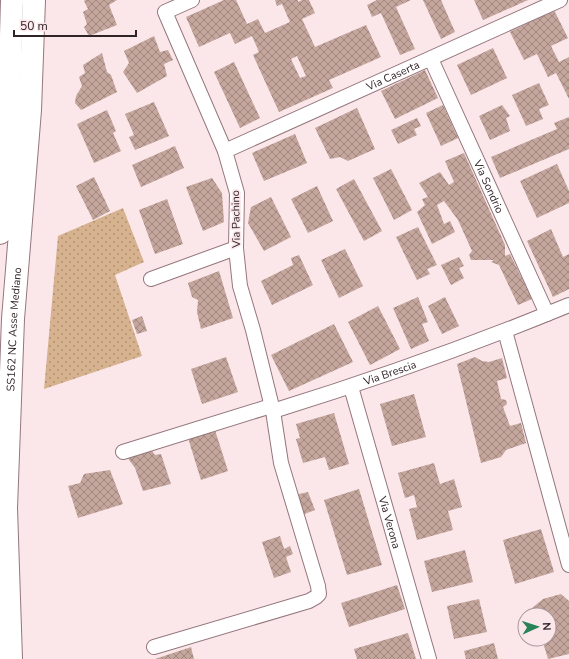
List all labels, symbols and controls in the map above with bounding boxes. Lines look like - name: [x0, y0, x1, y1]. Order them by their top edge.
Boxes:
- scale bar: [14, 12, 136, 38]
- text: 50 m: [20, 18, 48, 34]
- street label: Via Caserta: [363, 57, 422, 94]
- street label: Via Sondrio: [470, 156, 508, 215]
- street label: Via Pachino: [228, 190, 244, 249]
- street label: SS162 NC Asse Mediano: [3, 267, 25, 392]
- street label: Via Brescia: [361, 357, 418, 389]
- street label: Via Verona: [375, 494, 405, 551]
- north arrow: [517, 607, 557, 647]
- text: N: [539, 622, 554, 631]

